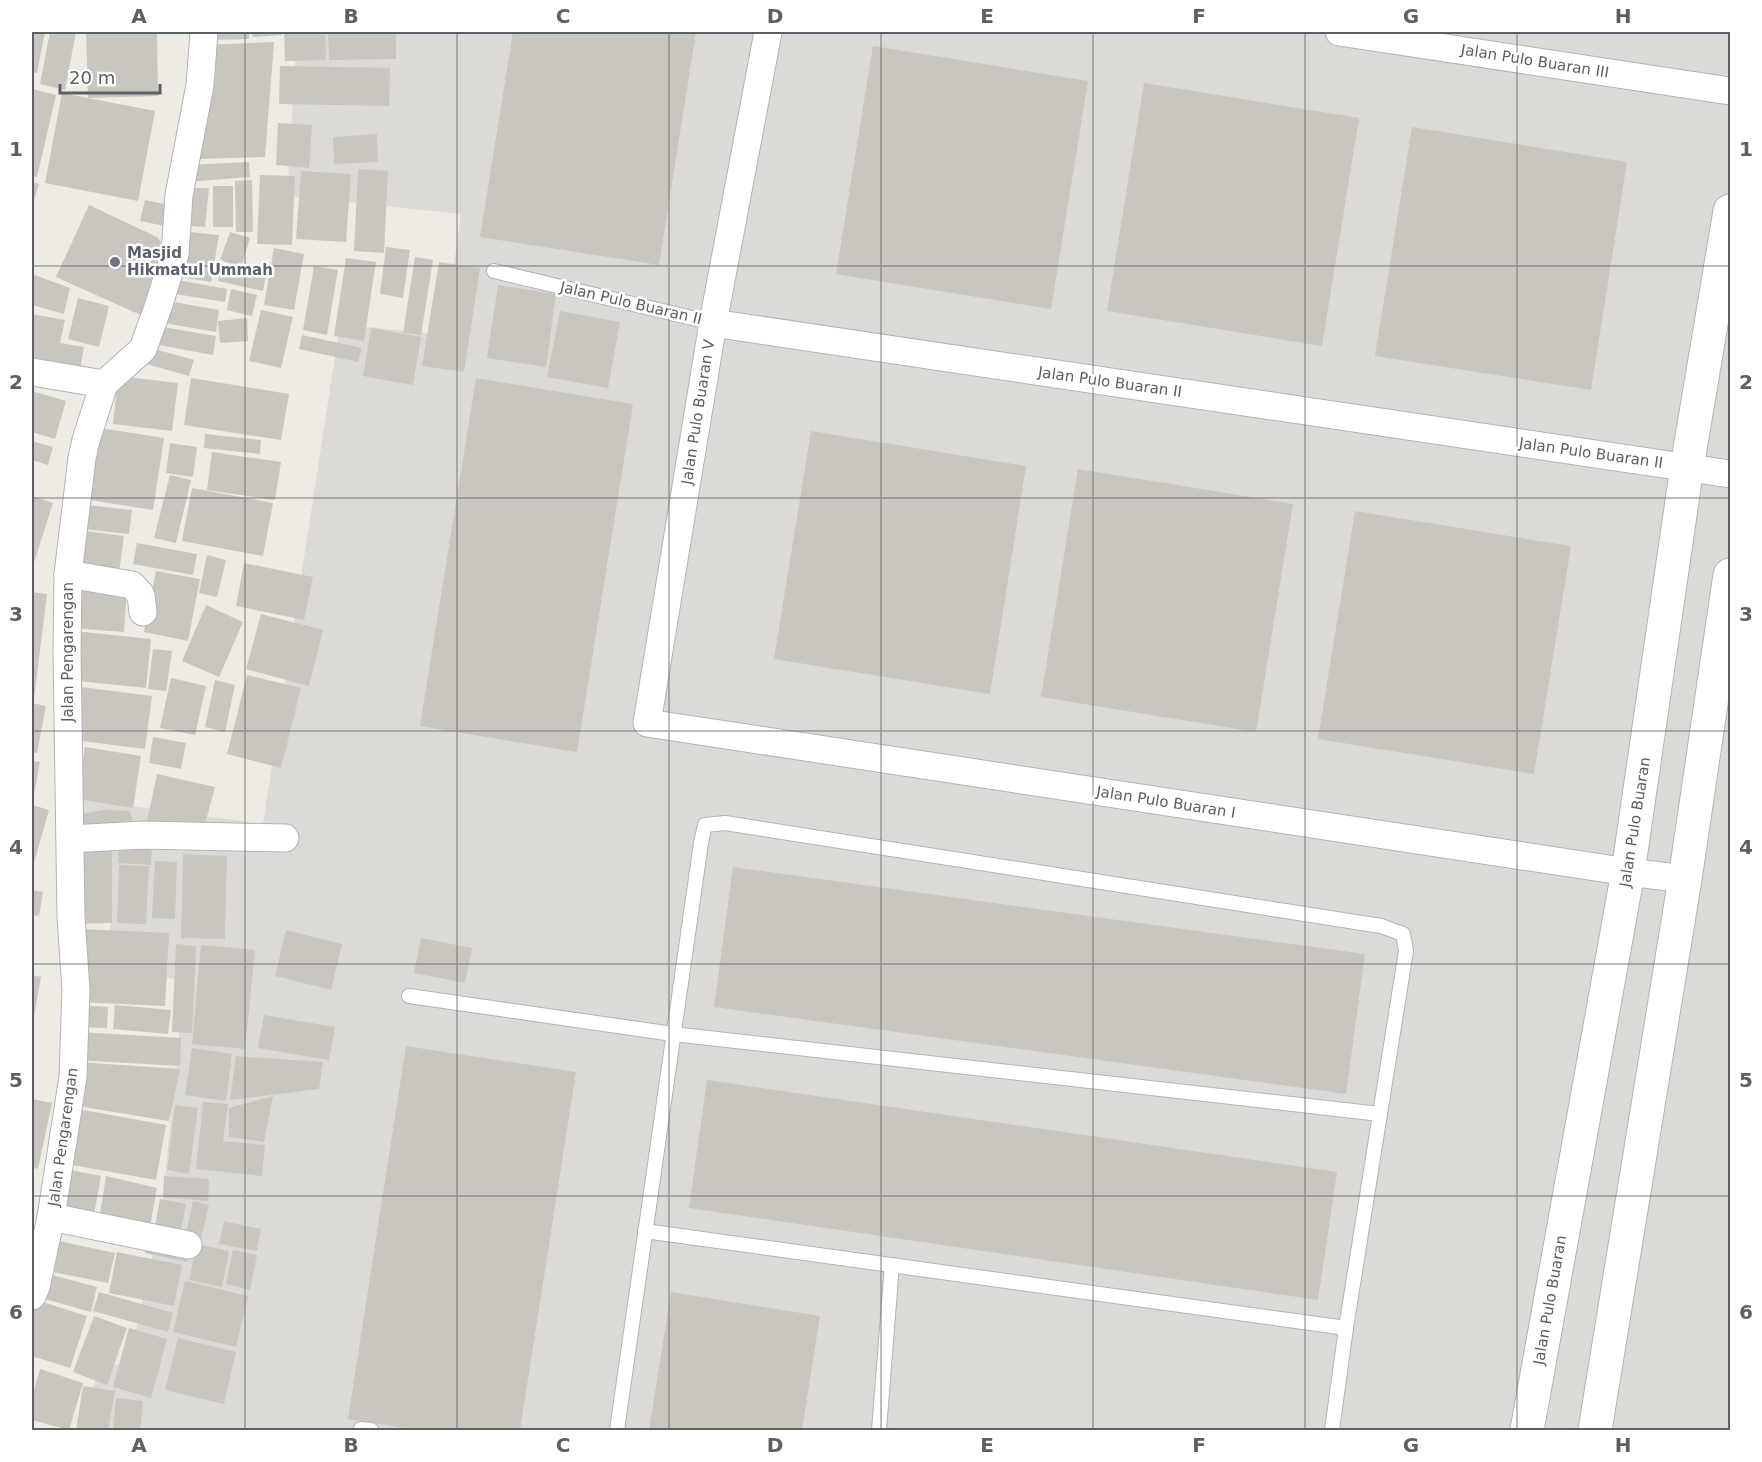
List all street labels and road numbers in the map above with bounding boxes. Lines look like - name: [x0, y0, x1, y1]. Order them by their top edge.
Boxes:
- street label: Jalan Pulo Buaran III: [1459, 40, 1610, 82]
- street label: Jalan Pulo Buaran II: [557, 278, 704, 328]
- street label: Jalan Pulo Buaran V: [677, 338, 718, 487]
- street label: Jalan Pulo Buaran II: [1036, 363, 1183, 401]
- street label: Jalan Pulo Buaran II: [1517, 434, 1664, 472]
- street label: Jalan Pengarengan: [59, 582, 77, 723]
- street label: Jalan Pulo Buaran: [1616, 756, 1654, 889]
- street label: Jalan Pulo Buaran I: [1094, 782, 1237, 822]
- street label: Jalan Pengarengan: [44, 1066, 82, 1209]
- street label: Jalan Pulo Buaran: [1530, 1234, 1570, 1367]

